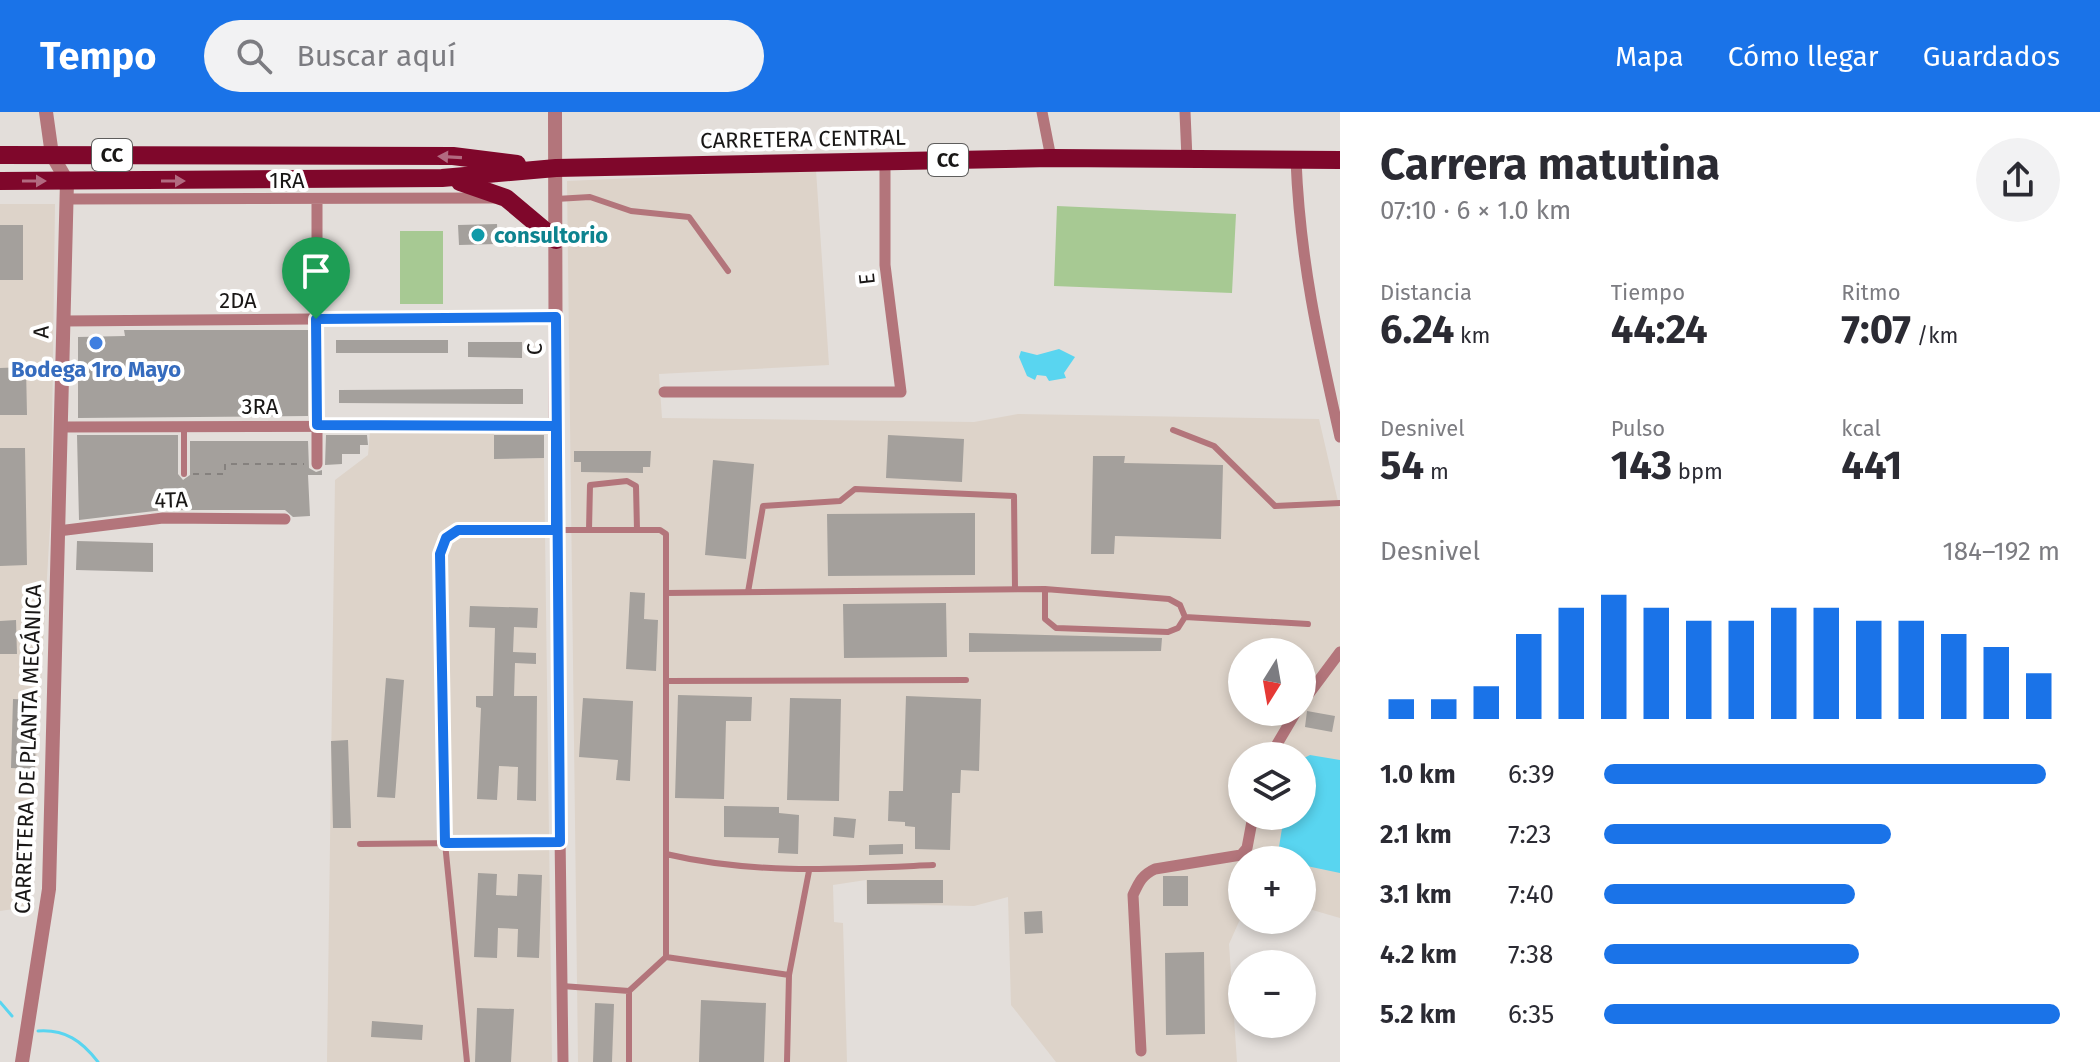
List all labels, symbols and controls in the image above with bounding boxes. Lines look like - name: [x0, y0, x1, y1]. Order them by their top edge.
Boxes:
- search box: [204, 20, 764, 92]
- text: Tempo: [40, 33, 156, 79]
- icon: search: [232, 34, 276, 78]
- text: Buscar aquí: [296, 38, 456, 74]
- text: Mapa: [1615, 40, 1684, 73]
- text: Cómo llegar: [1728, 40, 1879, 73]
- text: Guardados: [1923, 40, 2060, 73]
- street label: CARRETERA CENTRAL: [700, 124, 906, 154]
- text: Carrera matutina: [1380, 138, 1720, 191]
- button: share: [1976, 138, 2060, 222]
- road number: CC: [92, 139, 132, 171]
- road number: CC: [928, 144, 968, 176]
- one-way arrow: [437, 150, 462, 163]
- street label: 1RA: [269, 167, 305, 194]
- one-way arrow: [22, 175, 47, 187]
- one-way arrow: [161, 175, 186, 187]
- text: 07:10 · 6 × 1.0 km: [1380, 195, 1571, 226]
- place label: consultorio: [494, 222, 608, 249]
- marker: consultorio: [469, 226, 487, 244]
- pin: [282, 237, 350, 319]
- icon: arrive: [294, 249, 338, 293]
- street label: E: [853, 272, 881, 286]
- text: Distancia: [1380, 279, 1472, 306]
- text: Tiempo: [1611, 279, 1685, 306]
- text: Ritmo: [1841, 279, 1901, 306]
- street label: 2DA: [219, 287, 257, 314]
- text: 6.24: [1380, 306, 1454, 354]
- text: 44:24: [1611, 306, 1708, 354]
- text: 7:07: [1841, 306, 1911, 354]
- text: km: [1454, 322, 1490, 349]
- text: /km: [1911, 322, 1958, 349]
- street label: A: [27, 325, 55, 339]
- marker: Bodega 1ro Mayo: [87, 334, 105, 352]
- street label: C: [521, 343, 548, 355]
- place label: Bodega 1ro Mayo: [11, 356, 181, 383]
- street label: 3RA: [242, 393, 279, 420]
- text: Desnivel: [1380, 415, 1465, 442]
- text: Pulso: [1611, 415, 1665, 442]
- text: kcal: [1841, 415, 1881, 442]
- text: 54: [1380, 442, 1424, 490]
- text: 143: [1611, 442, 1672, 490]
- text: 441: [1841, 442, 1902, 490]
- text: m: [1424, 458, 1449, 485]
- text: bpm: [1672, 458, 1723, 485]
- street label: 4TA: [154, 486, 189, 514]
- text: Desnivel: [1380, 536, 1480, 567]
- text: 184–192 m: [1943, 536, 2060, 567]
- street label: CARRETERA DE PLANTA MECÁNICA: [9, 583, 47, 914]
- north arrow: [1228, 638, 1316, 726]
- map controls: [1228, 638, 1316, 1038]
- button: layers: [1228, 742, 1316, 830]
- text: 1.0 km: [1380, 759, 1456, 790]
- text: 6:39: [1508, 759, 1555, 790]
- text: 2.1 km: [1380, 819, 1452, 850]
- text: 7:23: [1508, 819, 1552, 850]
- button: +: [1228, 846, 1316, 934]
- text: 3.1 km: [1380, 879, 1452, 910]
- text: 7:40: [1508, 879, 1554, 910]
- text: 4.2 km: [1380, 939, 1457, 970]
- text: 7:38: [1508, 939, 1553, 970]
- button: −: [1228, 950, 1316, 1038]
- text: 5.2 km: [1380, 999, 1456, 1030]
- text: 6:35: [1508, 999, 1554, 1030]

